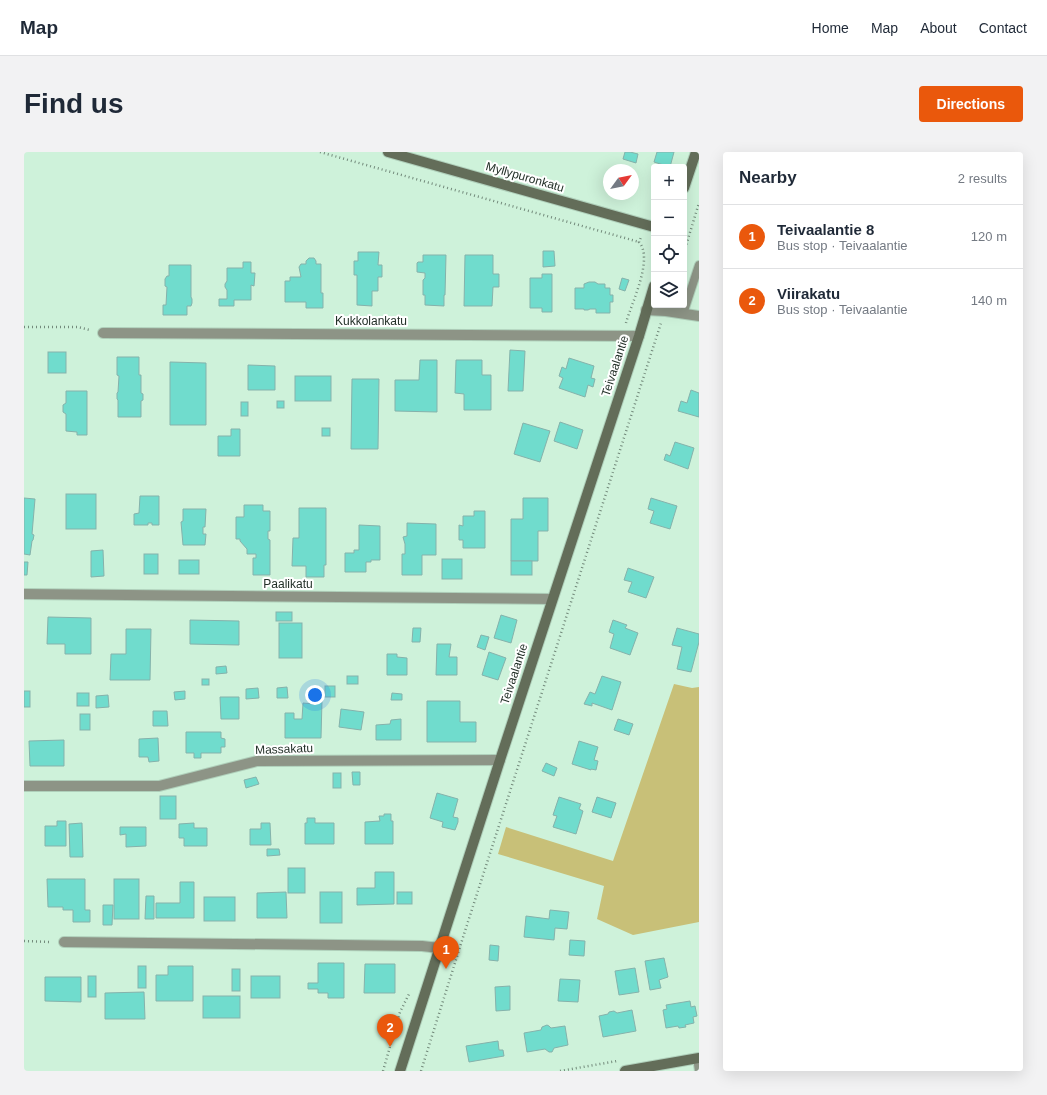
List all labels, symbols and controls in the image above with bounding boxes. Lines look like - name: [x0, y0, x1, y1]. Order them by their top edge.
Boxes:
- text: Map: [20, 17, 58, 38]
- text: Home: [812, 20, 849, 36]
- text: Map: [871, 20, 898, 36]
- text: About: [920, 20, 957, 36]
- text: Contact: [979, 20, 1027, 36]
- button: Directions: [919, 86, 1023, 122]
- text: Find us: [24, 88, 124, 119]
- street label: Myllypuronkatu: [484, 159, 566, 195]
- north arrow: [603, 164, 639, 200]
- map controls: [651, 164, 687, 308]
- button: +: [651, 164, 687, 200]
- text: Nearby: [739, 168, 797, 187]
- text: 2 results: [958, 171, 1007, 186]
- button: −: [651, 200, 687, 236]
- text: Teivaalantie 8: [777, 221, 874, 238]
- text: 1: [748, 229, 756, 244]
- text: 120 m: [971, 229, 1007, 244]
- button: locate: [651, 236, 687, 272]
- text: Bus stop · Teivaalantie: [777, 238, 908, 253]
- button: layers: [651, 272, 687, 308]
- text: Viirakatu: [777, 285, 840, 302]
- text: 2: [748, 293, 756, 308]
- text: 140 m: [971, 293, 1007, 308]
- text: Bus stop · Teivaalantie: [777, 302, 908, 317]
- street label: Kukkolankatu: [335, 314, 407, 328]
- street label: Teivaalantie: [599, 333, 632, 398]
- street label: Paalikatu: [263, 577, 313, 591]
- street label: Teivaalantie: [498, 641, 531, 706]
- your location: [305, 685, 325, 705]
- street label: Massakatu: [255, 741, 313, 757]
- pin: 1: [433, 936, 459, 969]
- pin: 2: [377, 1014, 403, 1047]

